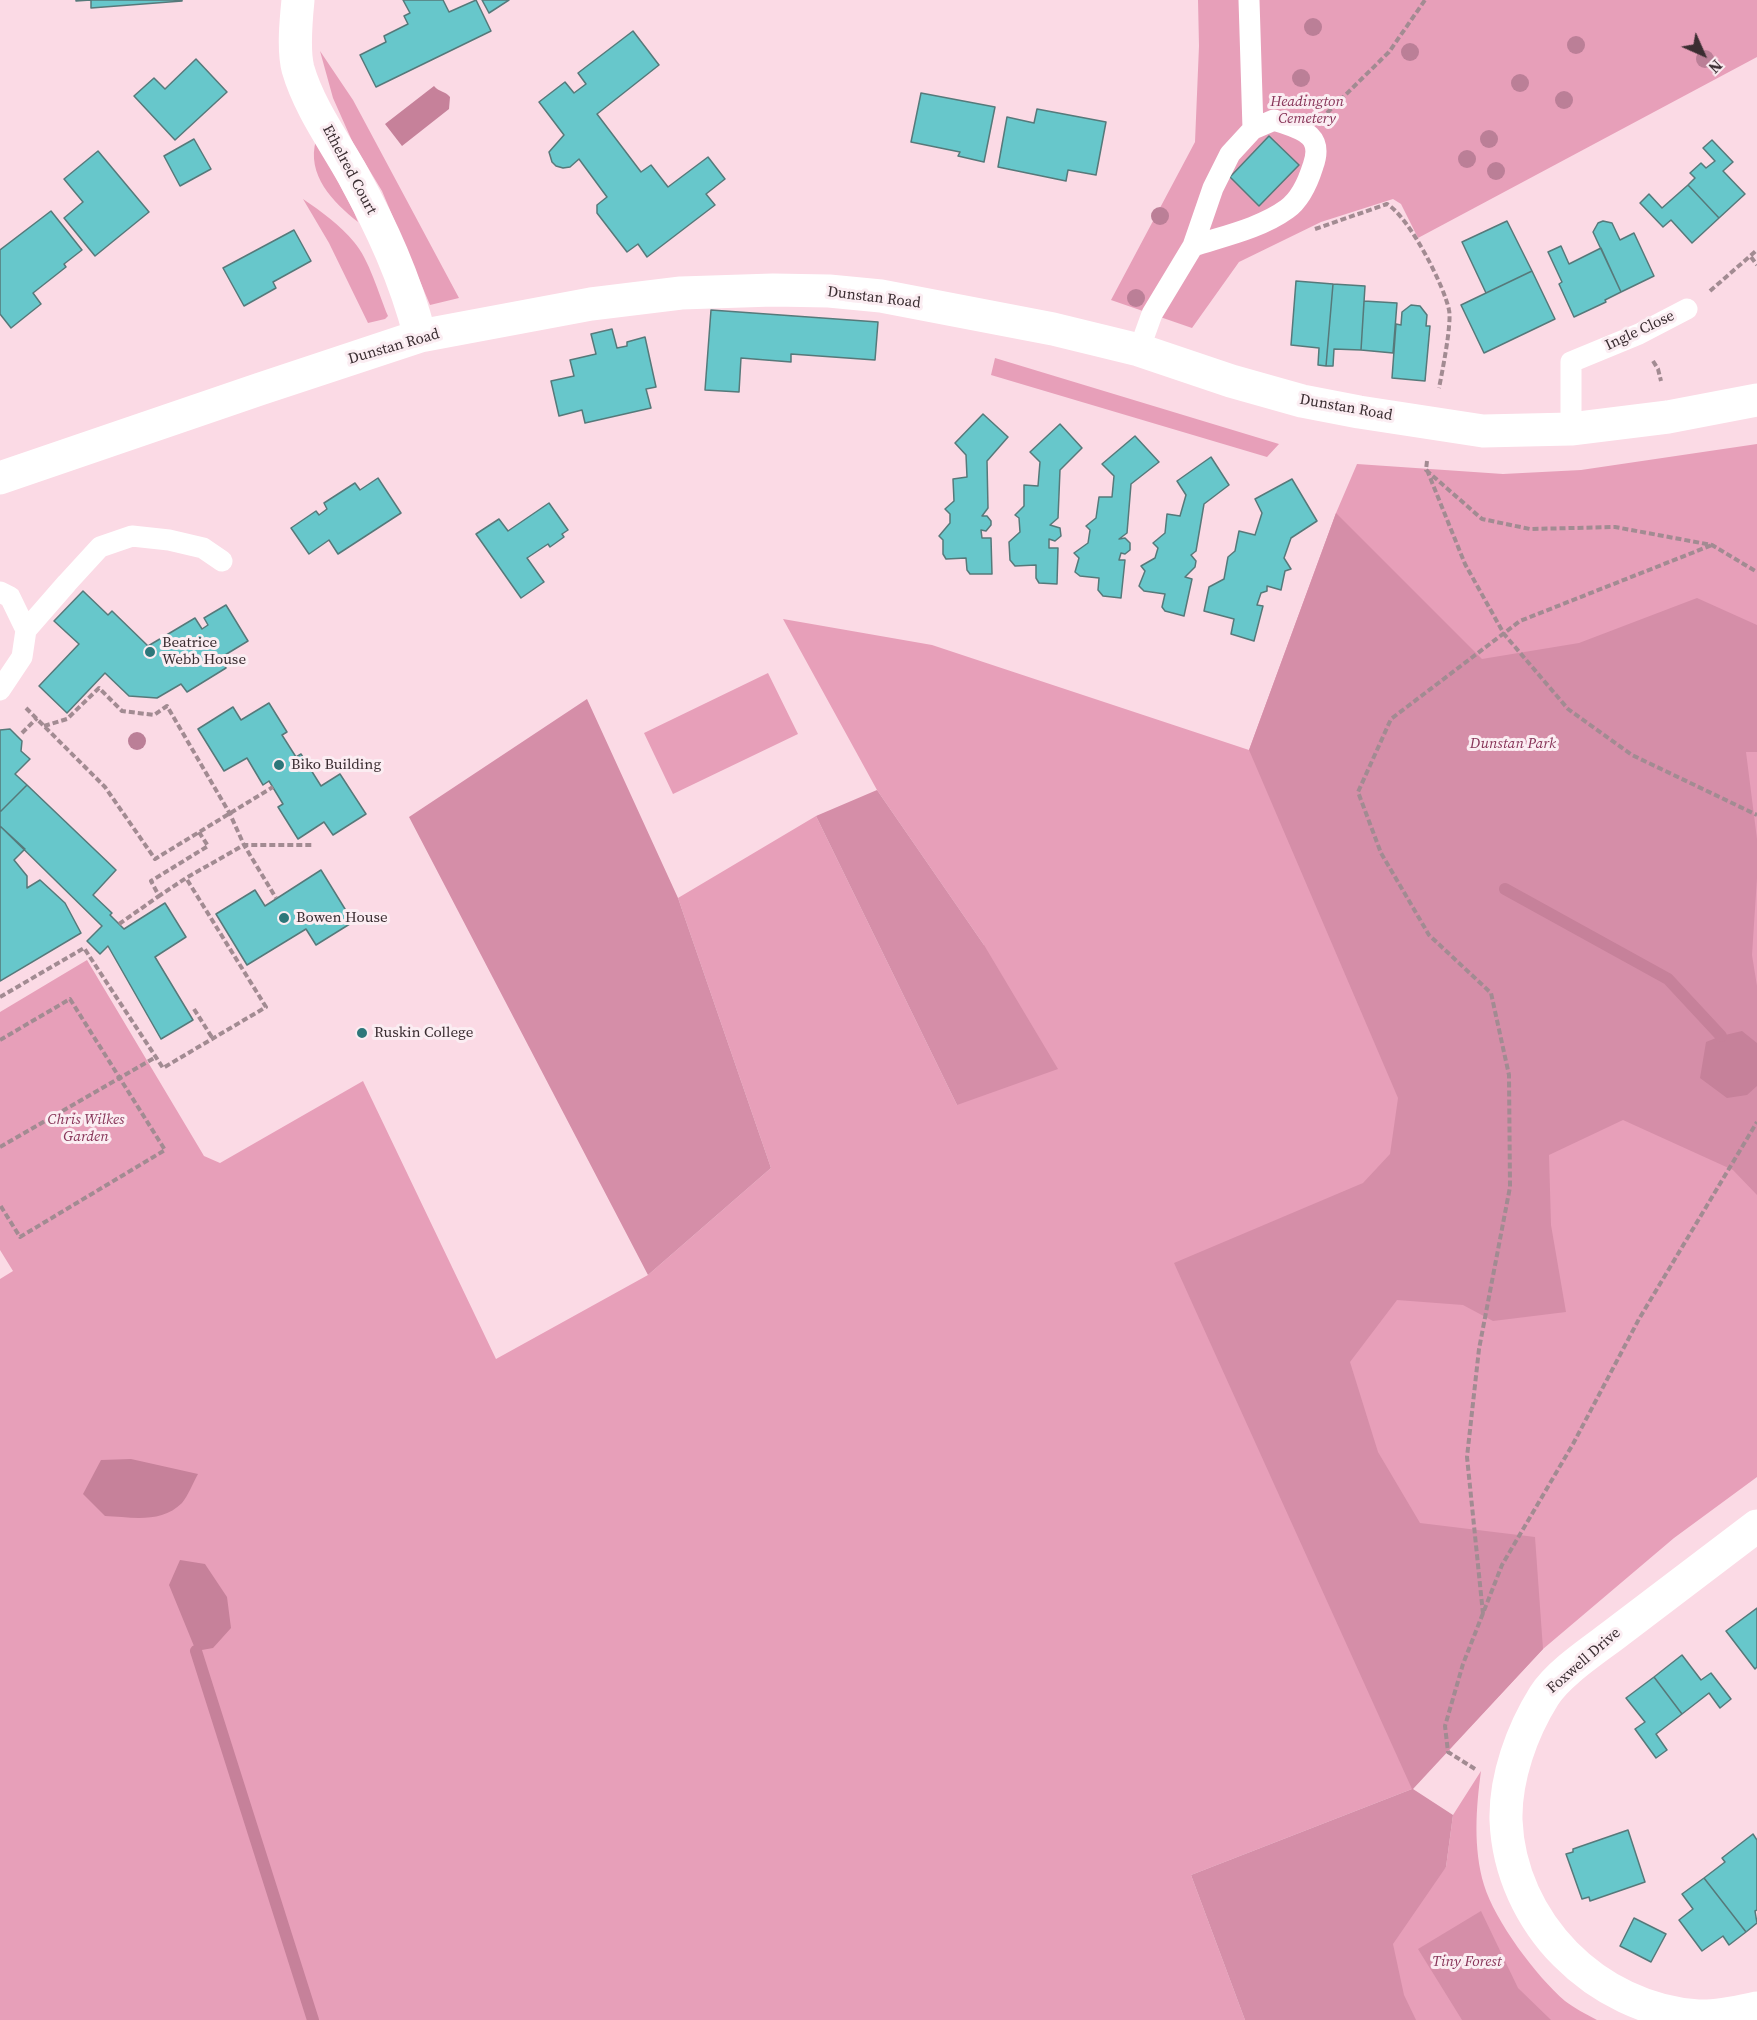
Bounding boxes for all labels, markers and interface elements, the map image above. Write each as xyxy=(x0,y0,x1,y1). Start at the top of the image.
north arrow xyxy=(1673,24,1733,84)
text: N xyxy=(1704,55,1728,79)
park label: Headington Cemetery xyxy=(1270,93,1344,128)
street label: Ethelred Court xyxy=(318,122,380,218)
street label: Dunstan Road xyxy=(826,283,922,313)
street label: Ingle Close xyxy=(1603,307,1677,355)
street label: Dunstan Road xyxy=(346,325,442,369)
street label: Dunstan Road xyxy=(1298,391,1394,425)
place label: Beatrice Webb House xyxy=(162,634,246,669)
marker: Beatrice Webb House xyxy=(143,645,157,659)
park label: Dunstan Park xyxy=(1470,735,1556,753)
place label: Biko Building xyxy=(291,756,381,774)
marker: Biko Building xyxy=(272,758,286,772)
place label: Bowen House xyxy=(296,909,388,927)
marker: Bowen House xyxy=(277,911,291,925)
place label: Ruskin College xyxy=(374,1024,473,1042)
marker: Ruskin College xyxy=(355,1026,369,1040)
park label: Chris Wilkes Garden xyxy=(48,1111,124,1146)
street label: Foxwell Drive xyxy=(1544,1624,1624,1698)
park label: Tiny Forest xyxy=(1432,1953,1502,1971)

